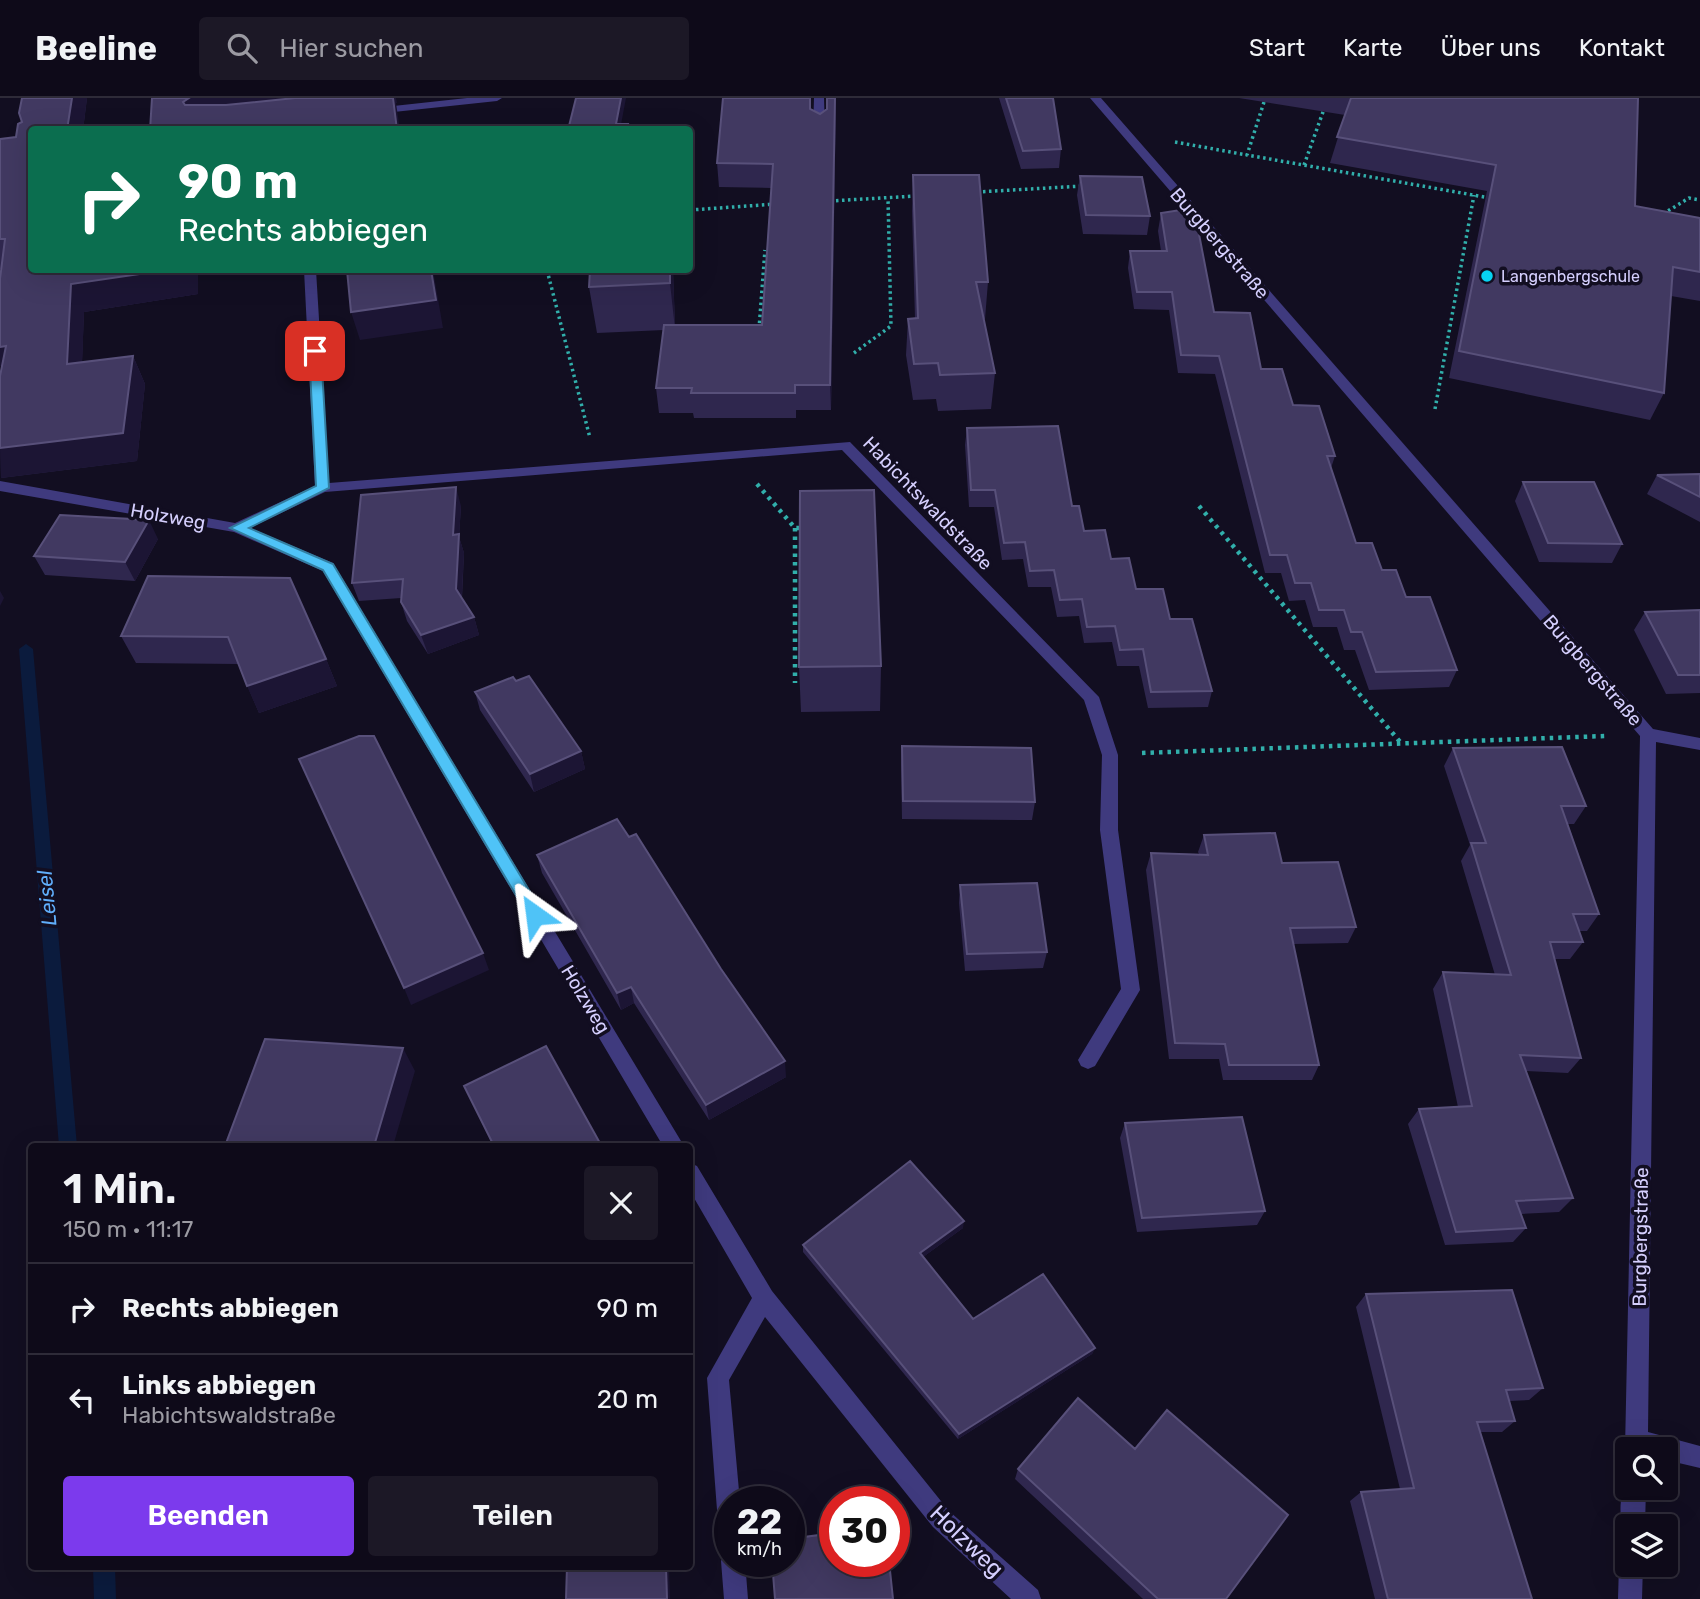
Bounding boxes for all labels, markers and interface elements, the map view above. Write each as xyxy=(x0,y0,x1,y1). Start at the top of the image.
search box xyxy=(199,17,689,80)
text: Beeline xyxy=(35,29,157,68)
icon: search xyxy=(223,29,261,67)
text: Hier suchen xyxy=(279,33,424,64)
text: Start xyxy=(1249,34,1305,62)
text: Karte xyxy=(1343,34,1403,62)
text: Über uns xyxy=(1441,34,1541,62)
text: Kontakt xyxy=(1579,34,1665,62)
text: 90 m xyxy=(178,152,298,210)
icon: right xyxy=(63,154,154,245)
street label: Burgbergstraße xyxy=(1165,183,1274,303)
text: Rechts abbiegen xyxy=(178,211,428,249)
place label: Langenbergschule xyxy=(1501,267,1640,286)
marker: Langenbergschule xyxy=(1479,268,1495,284)
pin xyxy=(285,321,345,381)
icon: arrive xyxy=(296,332,334,370)
street label: Habichtswaldstraße xyxy=(858,432,997,575)
street label: Holzweg xyxy=(129,499,207,534)
street label: Burgbergstraße xyxy=(1538,610,1647,730)
water label: Leisel xyxy=(32,868,61,927)
position arrow xyxy=(498,878,572,952)
street label: Holzweg xyxy=(556,961,615,1038)
text: 1 Min. xyxy=(63,1164,176,1214)
button: close xyxy=(584,1166,658,1240)
street label: Burgbergstraße xyxy=(1628,1167,1653,1307)
text: 150 m · 11:17 xyxy=(63,1215,193,1243)
icon: right xyxy=(63,1290,101,1328)
text: Rechts abbiegen xyxy=(122,1293,339,1324)
text: 90 m xyxy=(597,1293,658,1324)
text: Links abbiegen xyxy=(122,1370,316,1401)
icon: left xyxy=(63,1381,101,1419)
text: 20 m xyxy=(597,1384,658,1415)
text: Habichtswaldstraße xyxy=(122,1401,336,1429)
map controls xyxy=(1615,1437,1678,1577)
button: search xyxy=(1615,1437,1678,1500)
button: Beenden xyxy=(63,1476,354,1556)
button: Teilen xyxy=(368,1476,658,1556)
speed limit sign: 30 xyxy=(819,1486,910,1577)
street label: Holzweg xyxy=(924,1499,1010,1583)
text: 22 xyxy=(737,1501,782,1543)
button: layers xyxy=(1615,1514,1678,1577)
text: km/h xyxy=(737,1538,782,1560)

